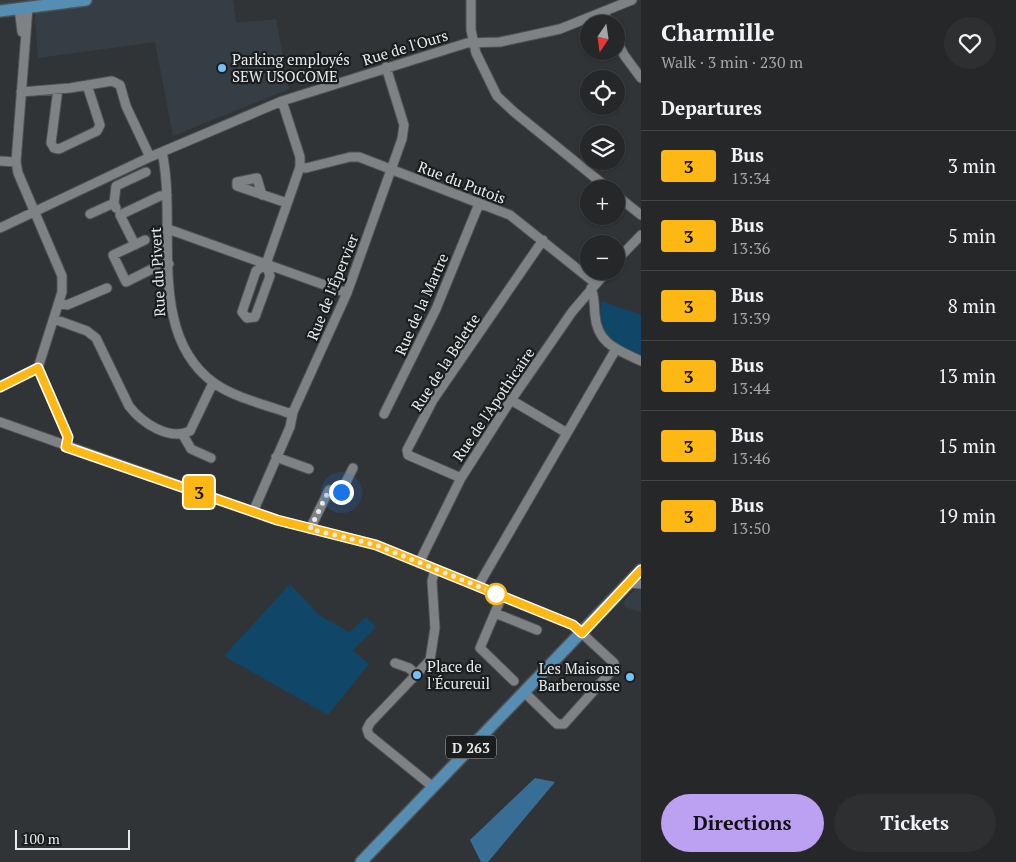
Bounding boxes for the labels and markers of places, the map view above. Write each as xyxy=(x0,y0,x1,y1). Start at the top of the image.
place label: Parking employés SEW USOCOME xyxy=(232,49,350,86)
marker: Parking employés SEW USOCOME xyxy=(216,62,228,74)
unlabelled marker xyxy=(485,583,507,605)
place label: Place de l'Écureuil xyxy=(427,656,490,693)
place label: Les Maisons Barberousse xyxy=(539,658,620,695)
marker: Place de l'Écureuil xyxy=(411,669,423,681)
marker: Les Maisons Barberousse xyxy=(624,671,636,683)

